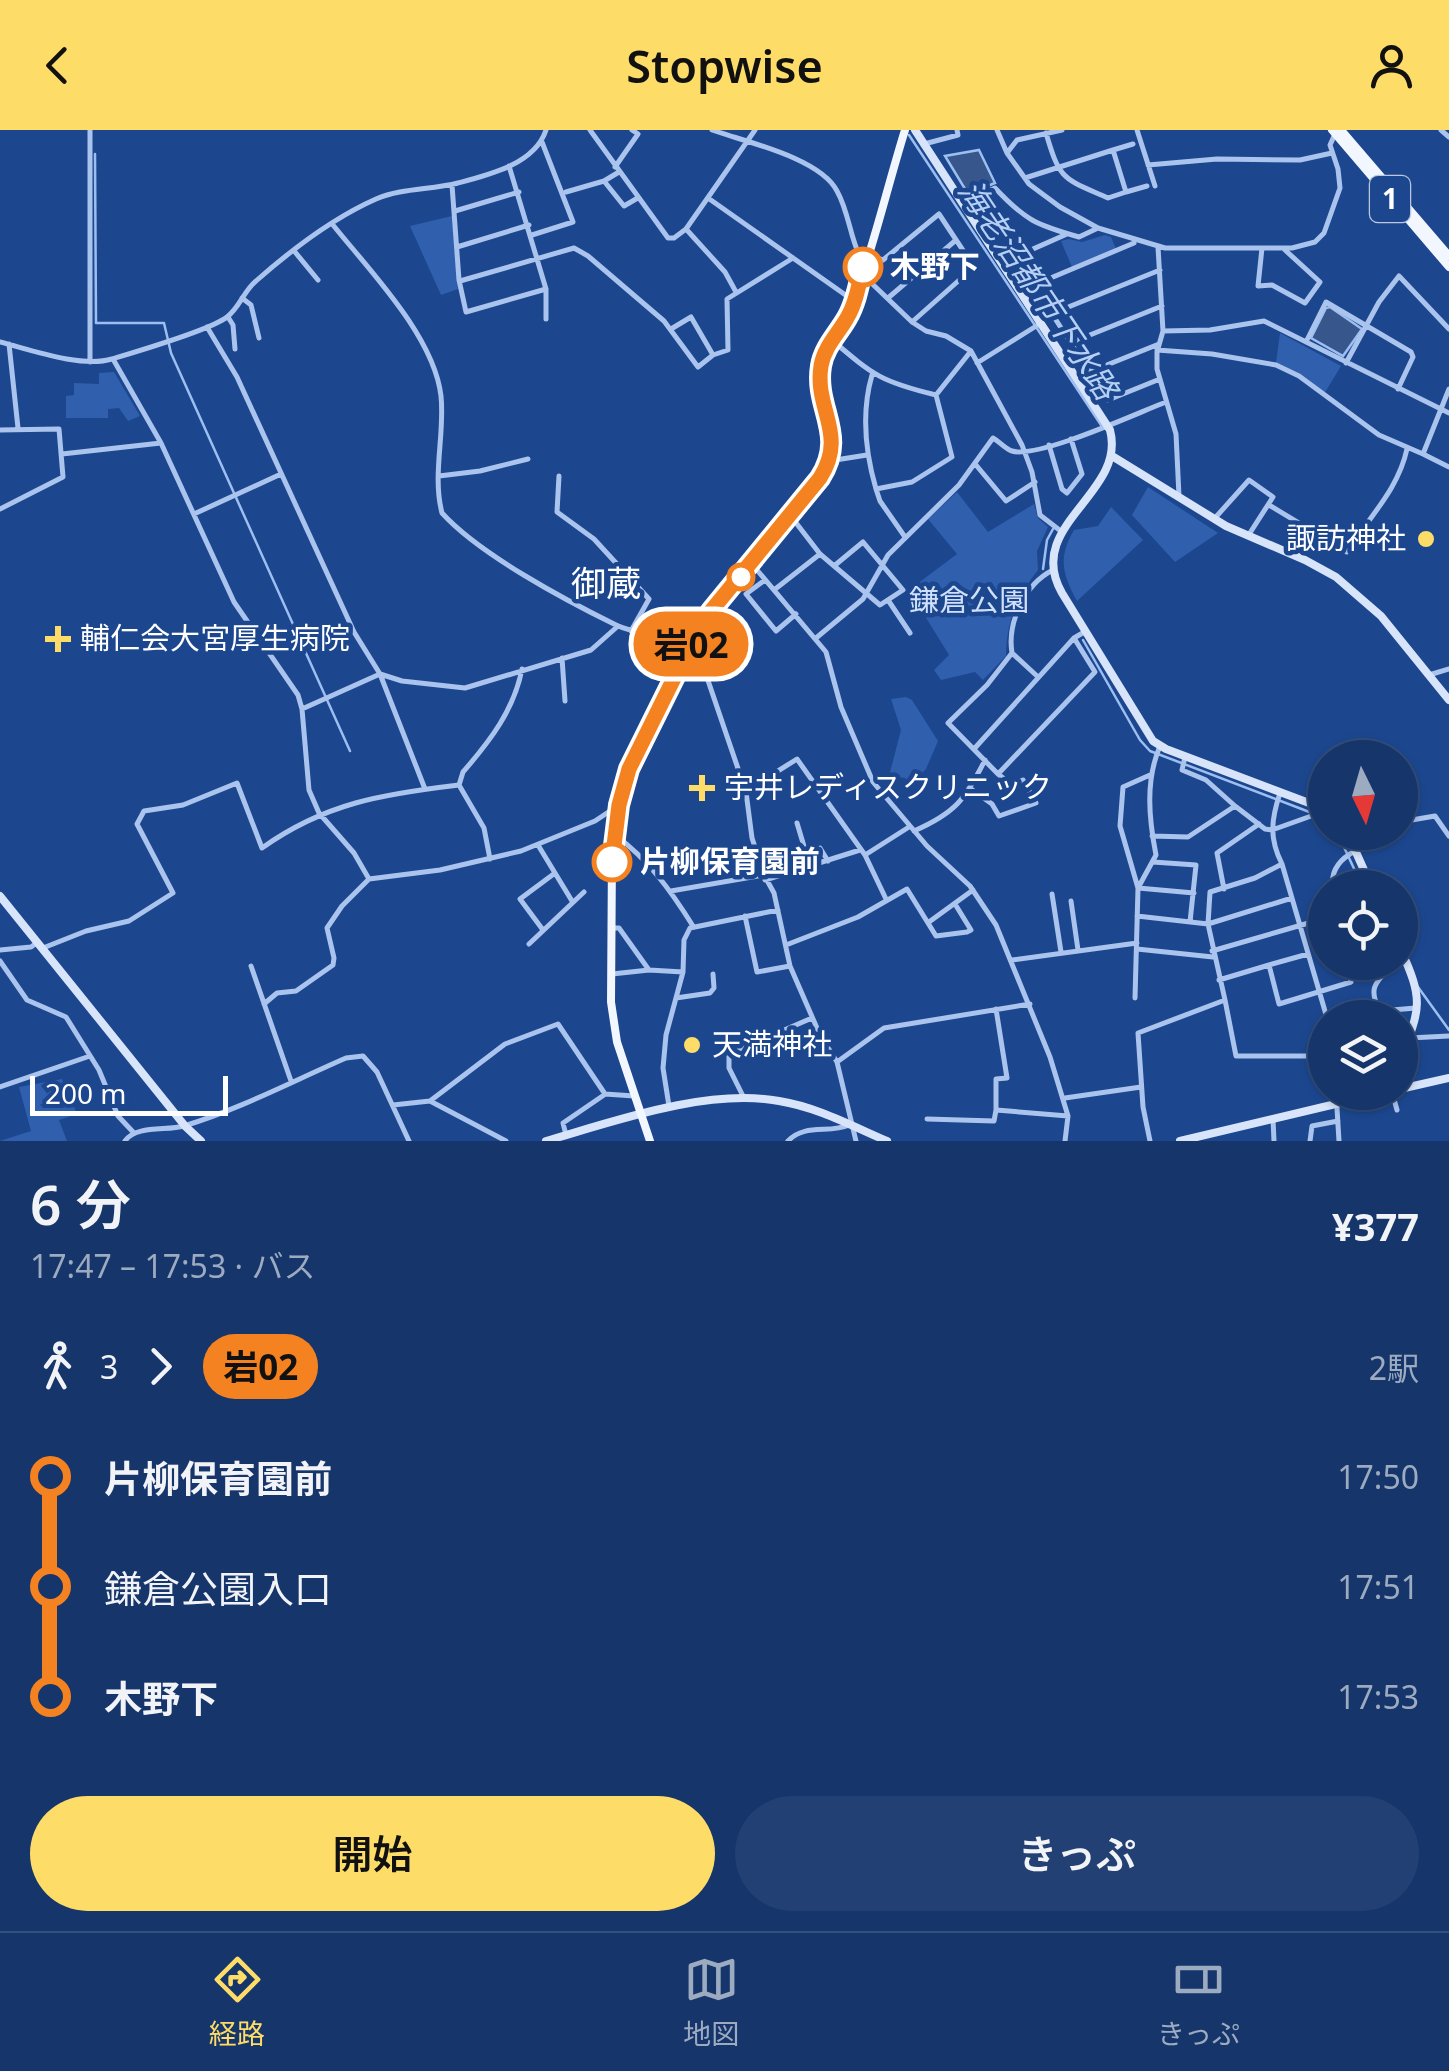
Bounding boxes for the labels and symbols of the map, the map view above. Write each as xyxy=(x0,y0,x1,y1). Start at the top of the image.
water label: 海老沼都市下水路 xyxy=(950,171,1130,410)
road number: 1 xyxy=(1370,176,1410,222)
place label: 木野下 xyxy=(890,245,980,286)
marker: 木野下 xyxy=(844,248,882,286)
place label: 諏訪神社 xyxy=(1286,517,1406,558)
marker: 諏訪神社 xyxy=(1415,528,1437,550)
district label: 御蔵 xyxy=(571,559,641,606)
unlabelled marker xyxy=(728,564,754,590)
park label: 鎌倉公園 xyxy=(909,579,1029,620)
line badge: 岩02 xyxy=(634,612,748,676)
place label: 輔仁会大宮厚生病院 xyxy=(80,617,350,658)
marker: 輔仁会大宮厚生病院 xyxy=(45,626,71,652)
north arrow xyxy=(1308,740,1418,850)
place label: 宇井レディスクリニック xyxy=(724,766,1052,807)
marker: 宇井レディスクリニック xyxy=(689,775,715,801)
place label: 片柳保育園前 xyxy=(640,840,820,881)
marker: 片柳保育園前 xyxy=(593,843,631,881)
place label: 天満神社 xyxy=(712,1023,832,1064)
marker: 天満神社 xyxy=(681,1034,703,1056)
scale bar xyxy=(30,1071,228,1116)

